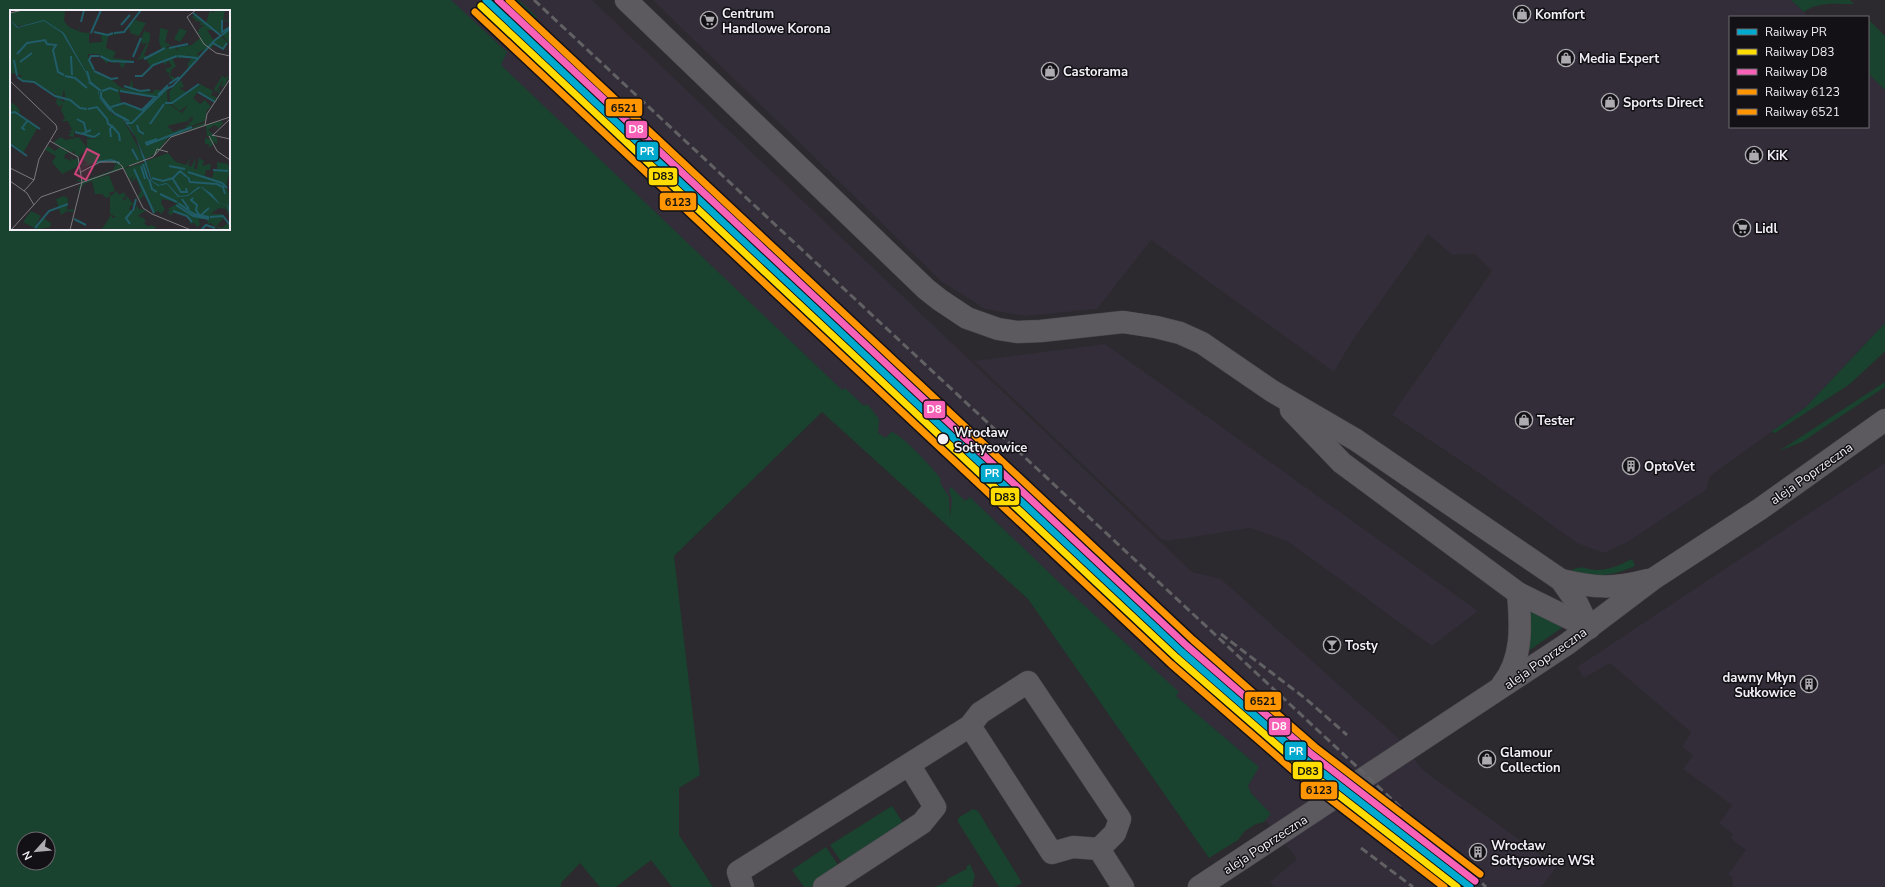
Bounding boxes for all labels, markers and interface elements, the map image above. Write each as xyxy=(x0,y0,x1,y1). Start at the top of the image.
shop icon: Komfort xyxy=(1512,4,1532,24)
place label: Centrum Handlowe Korona xyxy=(722,5,831,38)
place label: Komfort xyxy=(1535,6,1586,24)
inset map xyxy=(10,10,230,230)
supermarket icon: Centrum Handlowe Korona xyxy=(699,10,719,30)
legend xyxy=(1729,16,1869,128)
text: Railway PR xyxy=(1765,24,1827,40)
text: Railway D83 xyxy=(1765,44,1834,60)
shop icon: Media Expert xyxy=(1556,48,1576,68)
place label: Media Expert xyxy=(1579,50,1660,68)
shop icon: Castorama xyxy=(1040,61,1060,81)
place label: Castorama xyxy=(1063,63,1128,81)
text: Railway D8 xyxy=(1765,64,1827,80)
text: Railway 6123 xyxy=(1765,84,1840,100)
shop icon: Sports Direct xyxy=(1600,92,1620,112)
place label: Sports Direct xyxy=(1623,94,1704,112)
line badge: 6521 xyxy=(605,98,643,117)
text: 6521 xyxy=(611,101,637,116)
text: Railway 6521 xyxy=(1765,104,1840,120)
line badge: D8 xyxy=(625,120,648,139)
text: D8 xyxy=(629,122,644,137)
line badge: PR xyxy=(636,141,659,161)
text: PR xyxy=(640,144,655,159)
shop icon: KiK xyxy=(1744,145,1764,165)
place label: KiK xyxy=(1767,147,1788,165)
line badge: D83 xyxy=(648,167,678,186)
text: D83 xyxy=(652,169,674,184)
line badge: 6123 xyxy=(659,192,697,211)
text: 6123 xyxy=(665,195,691,210)
supermarket icon: Lidl xyxy=(1732,218,1752,238)
place label: Lidl xyxy=(1755,220,1778,238)
line badge: D8 xyxy=(923,400,946,419)
text: D8 xyxy=(927,402,942,417)
shop icon: Tester xyxy=(1514,410,1534,430)
place label: Tester xyxy=(1537,412,1575,430)
place label: Wrocław Sołtysowice xyxy=(954,424,1027,457)
marker: Wrocław Sołtysowice xyxy=(936,432,950,446)
street label: aleja Poprzeczna xyxy=(1767,439,1857,509)
building icon: OptoVet xyxy=(1621,456,1641,476)
place label: OptoVet xyxy=(1644,458,1696,476)
line badge: PR xyxy=(980,464,1003,483)
text: PR xyxy=(985,466,1000,481)
line badge: D83 xyxy=(990,487,1020,506)
text: D83 xyxy=(994,490,1016,505)
street label: aleja Poprzeczna xyxy=(1501,624,1591,694)
bar icon: Tosty xyxy=(1322,635,1342,655)
place label: Tosty xyxy=(1345,637,1378,655)
place label: dawny Młyn Sułkowice xyxy=(1722,669,1796,702)
building icon: dawny Młyn Sułkowice xyxy=(1799,674,1819,694)
line badge: 6521 xyxy=(1244,691,1282,711)
text: 6521 xyxy=(1250,694,1276,709)
line badge: D8 xyxy=(1268,717,1291,736)
text: D8 xyxy=(1272,719,1287,734)
line badge: PR xyxy=(1284,741,1307,761)
text: PR xyxy=(1289,744,1304,759)
place label: Glamour Collection xyxy=(1500,744,1561,777)
shop icon: Glamour Collection xyxy=(1477,749,1497,769)
line badge: D83 xyxy=(1292,761,1323,780)
text: D83 xyxy=(1297,764,1319,779)
line badge: 6123 xyxy=(1300,781,1338,800)
text: 6123 xyxy=(1306,783,1332,798)
street label: aleja Poprzeczna xyxy=(1220,811,1311,879)
north arrow xyxy=(16,831,56,871)
place label: Wrocław Sołtysowice WSł xyxy=(1491,837,1595,870)
building icon: Wrocław Sołtysowice WSł xyxy=(1468,842,1488,862)
text: N xyxy=(19,848,36,862)

